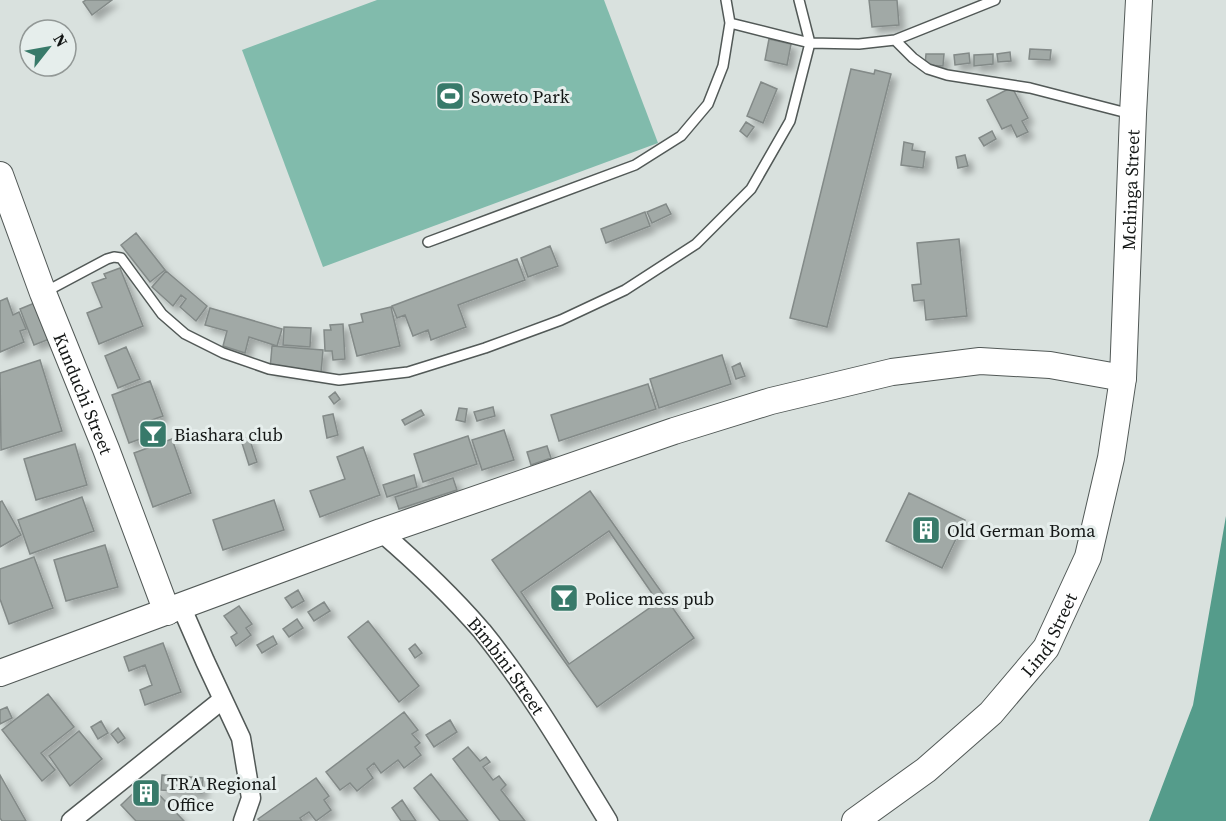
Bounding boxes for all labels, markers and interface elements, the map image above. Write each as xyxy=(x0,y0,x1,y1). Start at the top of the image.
north arrow xyxy=(18,18,78,78)
text: N xyxy=(48,30,73,51)
sports icon: Soweto Park xyxy=(434,80,466,112)
place label: Soweto Park xyxy=(471,84,570,109)
street label: Mchinga Street xyxy=(1115,129,1145,251)
street label: Kunduchi Street xyxy=(48,329,119,458)
bar icon: Biashara club xyxy=(137,418,169,450)
place label: Biashara club xyxy=(174,422,283,447)
building icon: Old German Boma xyxy=(910,514,942,546)
place label: Old German Boma xyxy=(947,518,1096,543)
bar icon: Police mess pub xyxy=(548,582,580,614)
place label: Police mess pub xyxy=(585,586,714,611)
street label: Lindi Street xyxy=(1015,588,1082,682)
street label: Bimbini Street xyxy=(462,611,551,719)
place label: TRA Regional Office xyxy=(167,771,277,817)
building icon: TRA Regional Office xyxy=(130,777,162,809)

